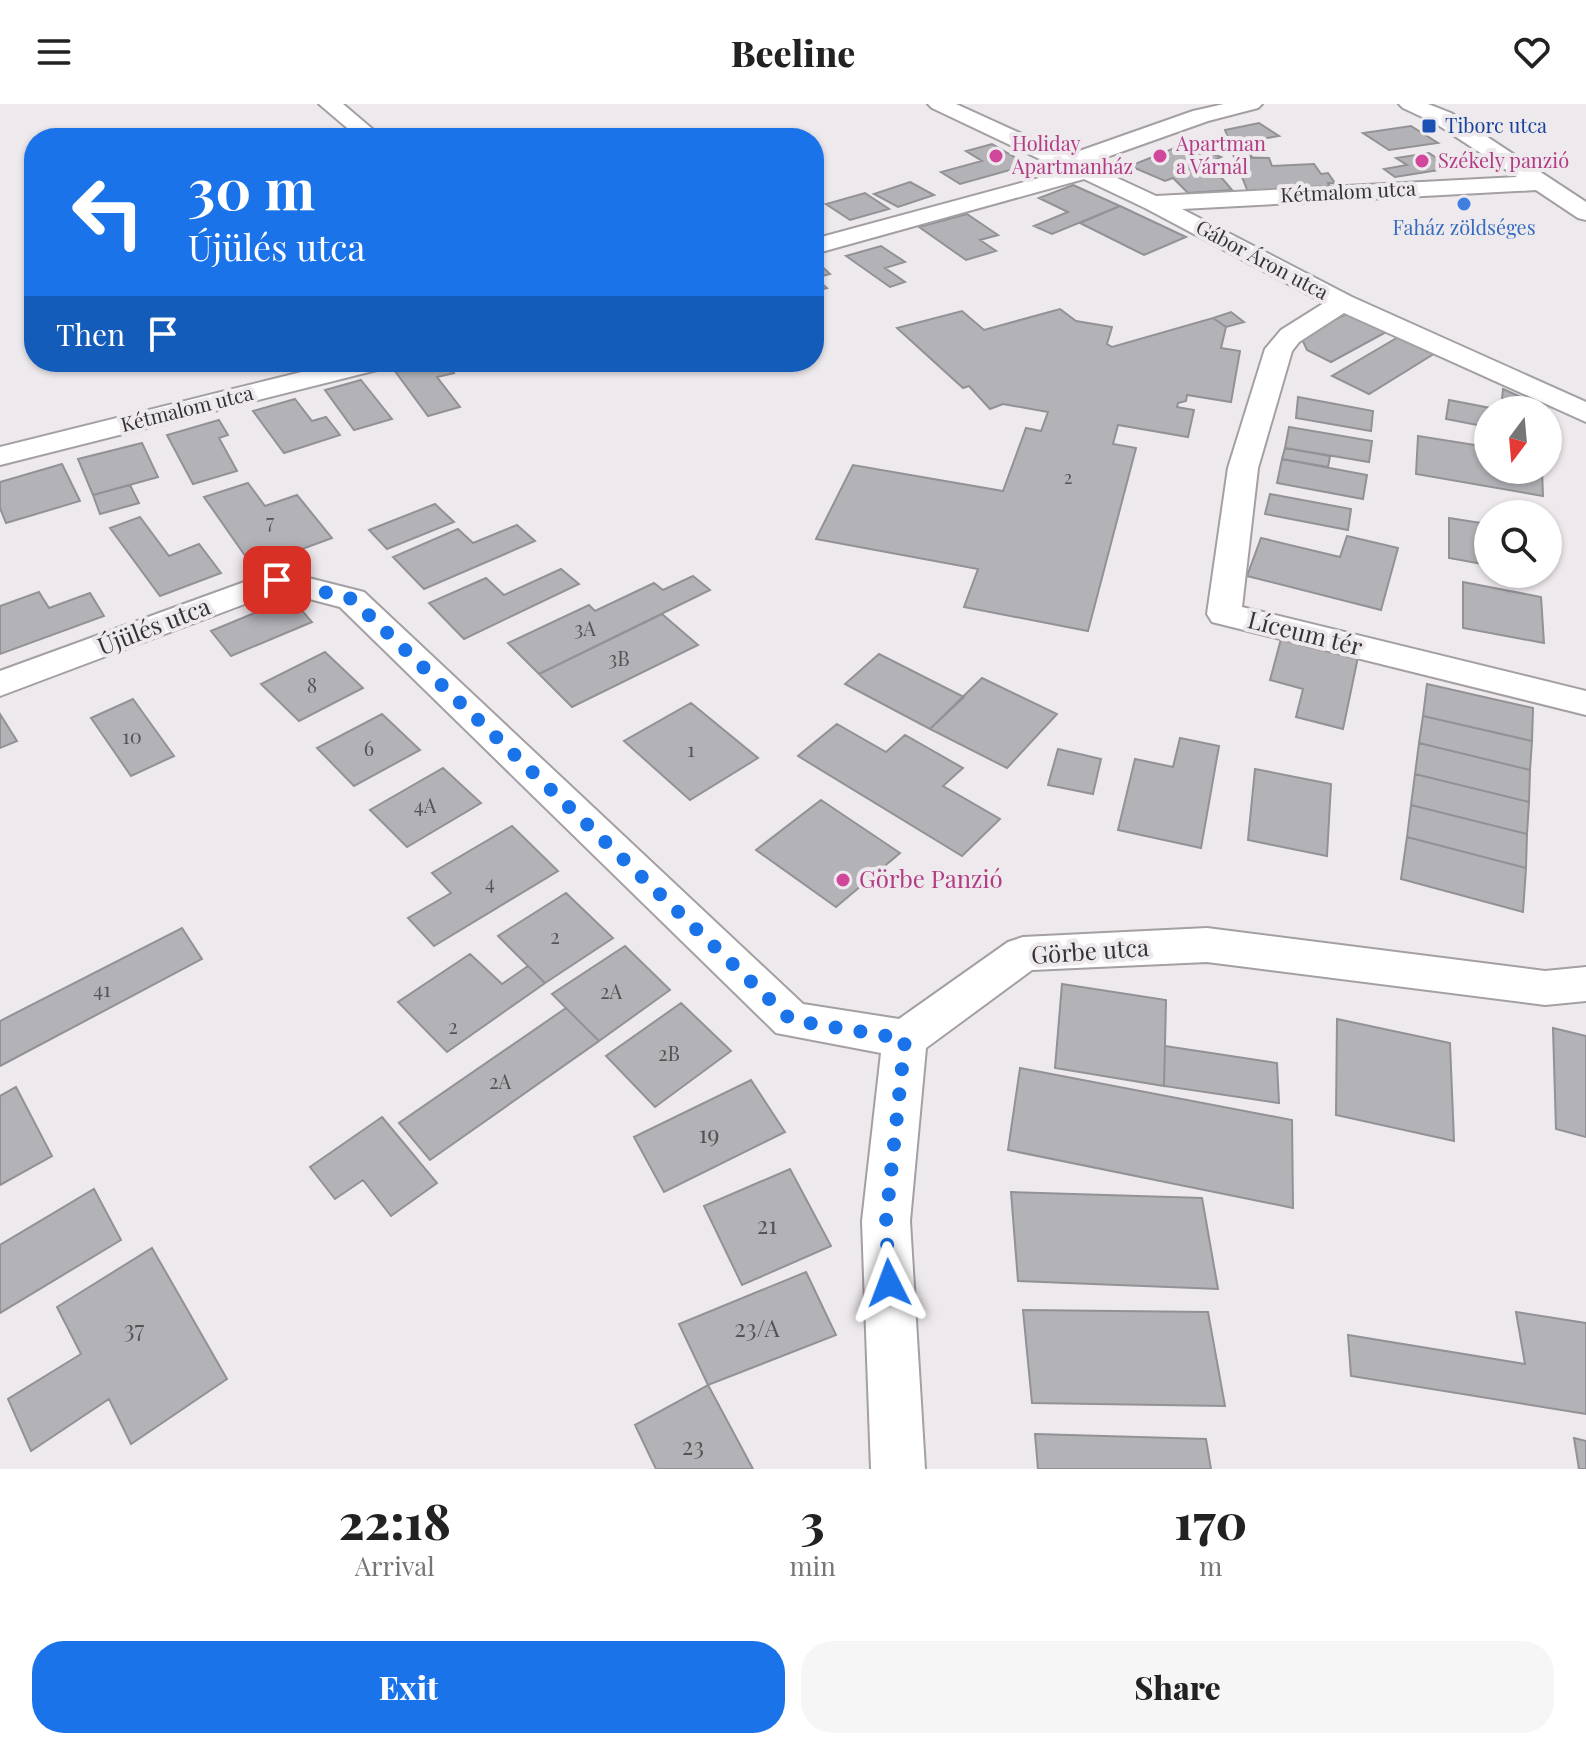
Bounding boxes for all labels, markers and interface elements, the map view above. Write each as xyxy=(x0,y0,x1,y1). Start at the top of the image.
text: Beeline xyxy=(731,28,855,76)
icon: menu xyxy=(32,30,76,74)
icon: heart xyxy=(1510,30,1554,74)
place label: Tiborc utca xyxy=(1445,111,1547,138)
marker: Tiborc utca xyxy=(1420,117,1438,135)
place label: Holiday Apartmanház xyxy=(1011,129,1133,179)
place label: Apartman a Várnál xyxy=(1175,129,1266,179)
place label: Székely panzió xyxy=(1438,146,1569,173)
marker: Holiday Apartmanház xyxy=(987,147,1005,165)
marker: Apartman a Várnál xyxy=(1151,147,1169,165)
text: 30 m xyxy=(188,150,315,225)
marker: Székely panzió xyxy=(1413,152,1431,170)
icon: left xyxy=(56,160,160,264)
street label: Kétmalom utca xyxy=(1279,173,1416,208)
marker: Faház zöldséges xyxy=(1455,195,1473,213)
street label: Gábor Áron utca xyxy=(1192,212,1334,305)
place label: Faház zöldséges xyxy=(1392,213,1536,240)
text: Újülés utca xyxy=(188,222,365,270)
icon: arrive xyxy=(141,312,185,356)
text: Then xyxy=(56,314,125,354)
street label: Kétmalom utca xyxy=(118,378,256,437)
north arrow xyxy=(1474,396,1562,484)
map controls xyxy=(1474,396,1562,588)
house number: 2 xyxy=(1064,465,1072,489)
button: search xyxy=(1474,500,1562,588)
house number: 7 xyxy=(266,507,274,534)
pin xyxy=(243,546,311,614)
icon: arrive xyxy=(255,558,299,602)
street label: Újülés utca xyxy=(92,589,214,661)
street label: Líceum tér xyxy=(1245,602,1367,662)
house number: 3A xyxy=(574,614,596,641)
house number: 3B xyxy=(608,644,630,671)
house number: 8 xyxy=(307,671,317,698)
house number: 10 xyxy=(122,722,142,749)
house number: 6 xyxy=(364,734,374,761)
house number: 1 xyxy=(687,735,695,762)
house number: 4A xyxy=(414,791,437,818)
place label: Görbe Panzió xyxy=(859,862,1003,894)
house number: 4 xyxy=(485,868,495,895)
marker: Görbe Panzió xyxy=(834,871,852,889)
house number: 2 xyxy=(550,922,560,949)
street label: Görbe utca xyxy=(1030,930,1150,970)
house number: 41 xyxy=(93,975,111,1002)
house number: 2A xyxy=(600,977,622,1004)
house number: 2 xyxy=(448,1012,458,1039)
house number: 2B xyxy=(658,1039,680,1066)
house number: 2A xyxy=(489,1067,511,1094)
house number: 19 xyxy=(698,1117,720,1149)
house number: 21 xyxy=(757,1208,777,1240)
position arrow xyxy=(847,1241,931,1325)
house number: 23/A xyxy=(734,1311,781,1343)
house number: 37 xyxy=(124,1312,145,1344)
house number: 23 xyxy=(682,1429,704,1461)
text: 22:18 xyxy=(339,1488,451,1552)
text: 3 xyxy=(801,1488,825,1552)
text: 170 xyxy=(1174,1488,1247,1552)
text: Arrival xyxy=(355,1548,435,1583)
text: min xyxy=(789,1548,836,1583)
text: m xyxy=(1199,1548,1222,1583)
button: Exit xyxy=(32,1641,785,1733)
button: Share xyxy=(801,1641,1554,1733)

